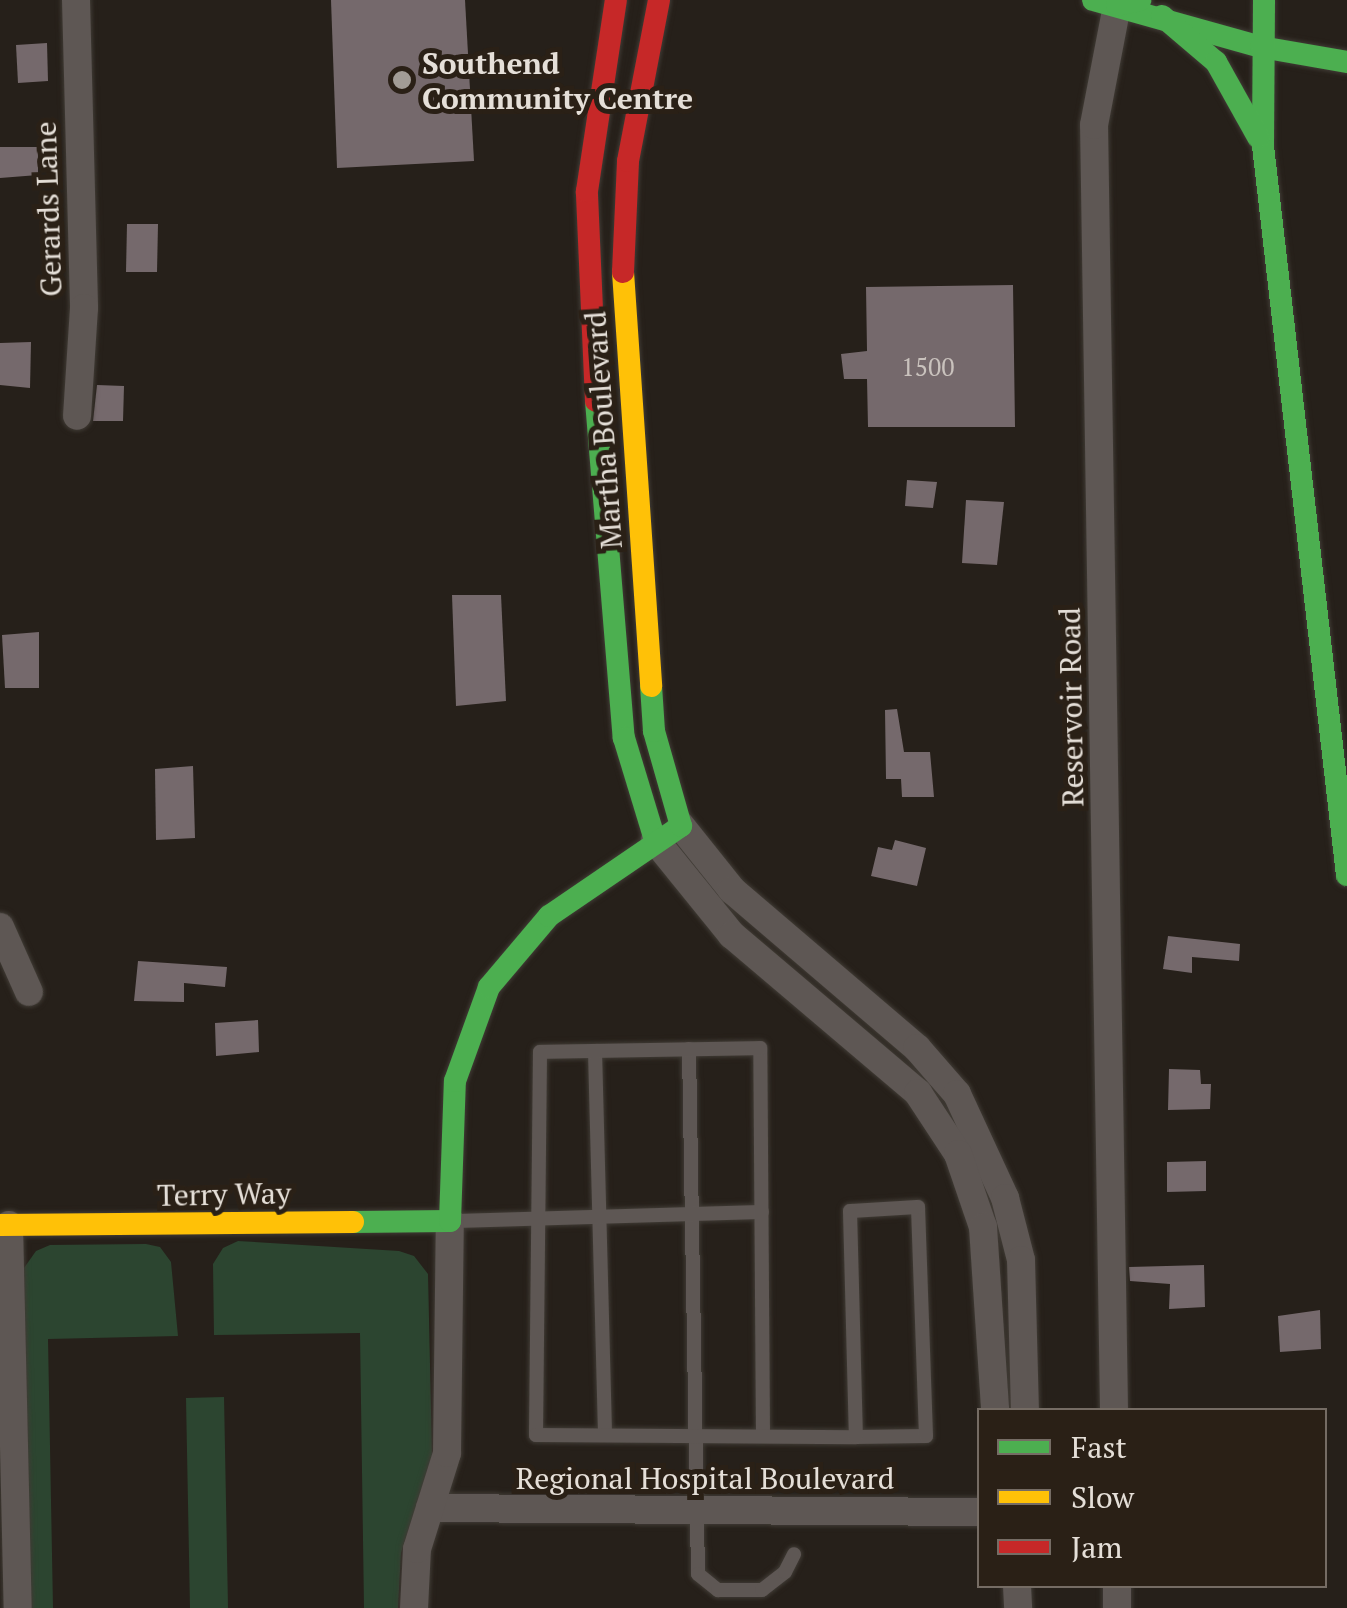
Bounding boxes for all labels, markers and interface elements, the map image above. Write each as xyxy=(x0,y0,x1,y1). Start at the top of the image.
place label: Southend Community Centre xyxy=(422,45,693,116)
marker: Southend Community Centre xyxy=(391,69,413,91)
street label: Gerards Lane xyxy=(27,121,69,297)
street label: Martha Boulevard xyxy=(577,310,629,550)
house number: 1500 xyxy=(901,352,955,382)
street label: Reservoir Road xyxy=(1051,607,1091,807)
street label: Terry Way xyxy=(157,1175,291,1213)
legend xyxy=(977,1408,1327,1588)
text: Fast xyxy=(1071,1427,1127,1467)
street label: Regional Hospital Boulevard xyxy=(516,1460,894,1496)
text: Slow xyxy=(1071,1477,1134,1517)
text: Jam xyxy=(1071,1527,1122,1567)

